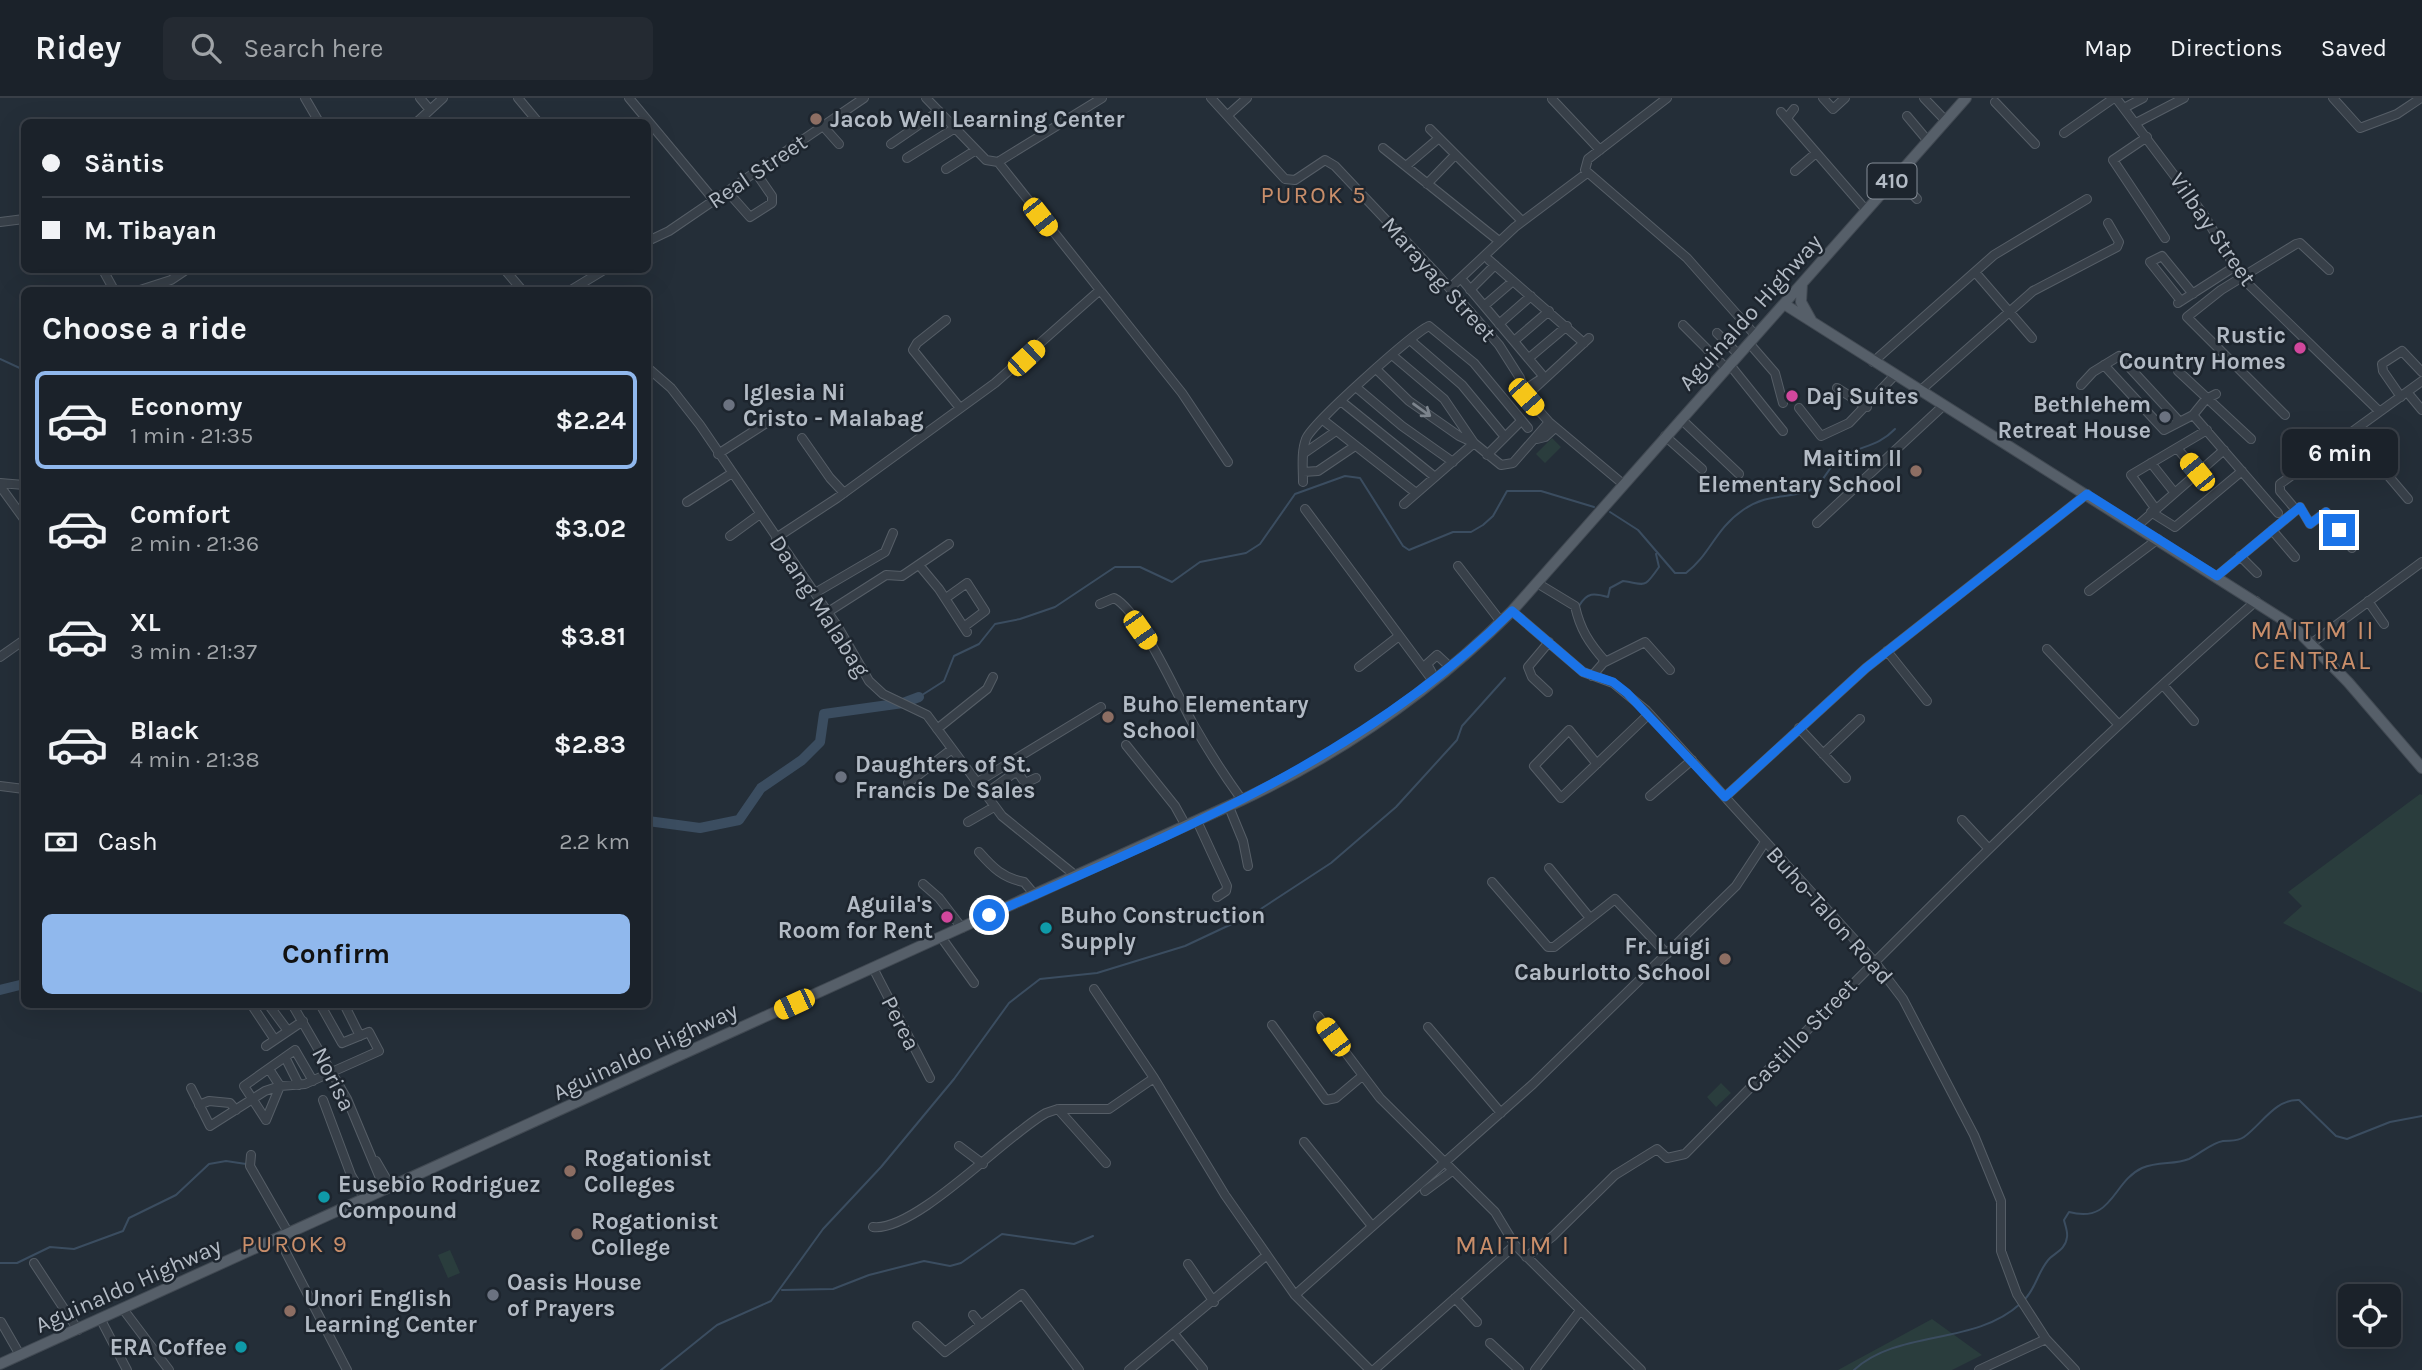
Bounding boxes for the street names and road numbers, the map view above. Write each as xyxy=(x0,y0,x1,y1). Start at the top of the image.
street label: Real Street xyxy=(703,128,812,214)
road number: 410 xyxy=(1868,164,1916,198)
street label: Vilbay Street xyxy=(2164,168,2262,291)
street label: Marayag Street xyxy=(1376,212,1502,347)
street label: Aguinaldo Highway xyxy=(1673,228,1828,396)
street label: Daang Malabag xyxy=(764,530,875,682)
street label: Buho-Talon Road xyxy=(1761,841,1899,990)
street label: Castillo Street xyxy=(1740,972,1863,1098)
street label: Perea xyxy=(876,992,926,1055)
street label: Aguinaldo Highway xyxy=(549,997,742,1106)
street label: Norisa xyxy=(306,1043,361,1116)
street label: Aguinaldo Highway xyxy=(31,1232,226,1339)

